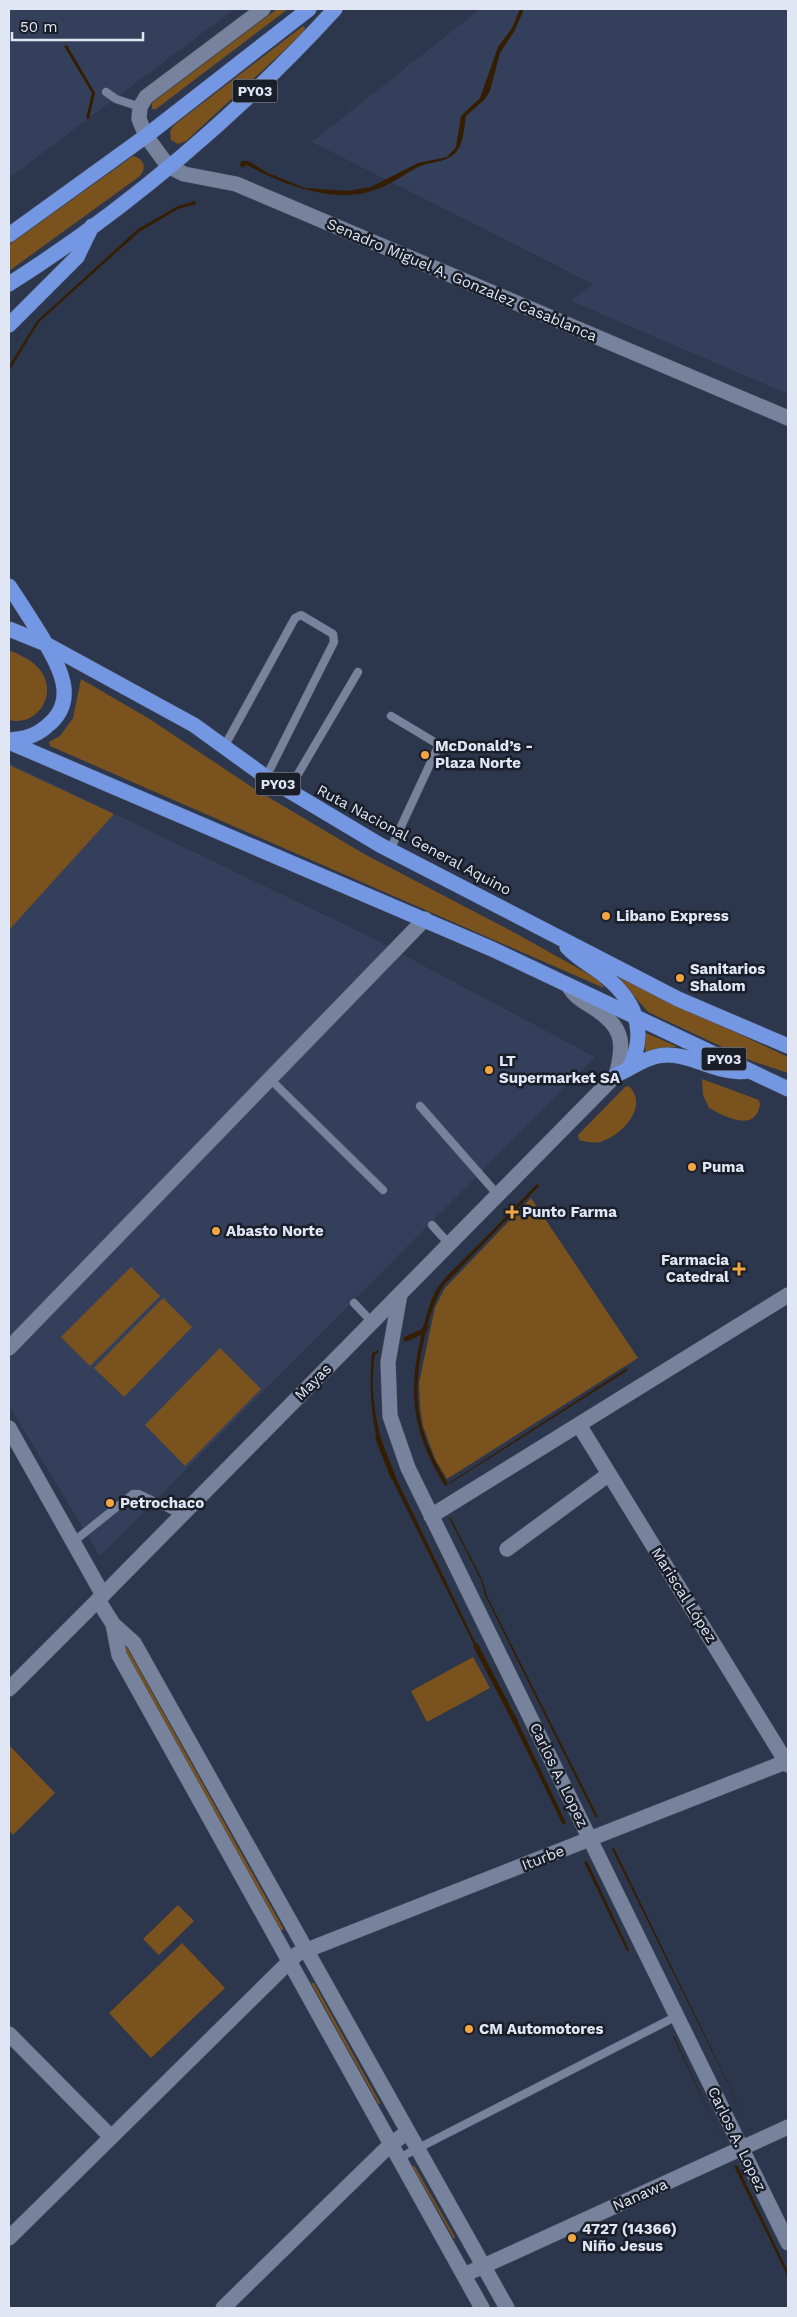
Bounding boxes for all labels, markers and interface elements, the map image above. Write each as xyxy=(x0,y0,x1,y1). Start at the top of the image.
scale bar xyxy=(12,10,144,42)
text: 50 m xyxy=(20,18,57,36)
road number: PY03 xyxy=(232,80,278,102)
street label: Senadro Miguel A. Gonzalez Casablanca xyxy=(324,215,600,345)
place label: McDonald’s - Plaza Norte xyxy=(435,737,533,772)
marker: McDonald’s - Plaza Norte xyxy=(419,749,431,761)
road number: PY03 xyxy=(256,772,300,796)
street label: Ruta Nacional General Aquino xyxy=(314,781,514,899)
place label: Libano Express xyxy=(616,907,729,925)
marker: Libano Express xyxy=(600,910,612,922)
place label: Sanitarios Shalom xyxy=(690,960,765,995)
marker: Sanitarios Shalom xyxy=(674,972,686,984)
road number: PY03 xyxy=(702,1048,746,1070)
place label: LT Supermarket SA xyxy=(499,1052,621,1087)
marker: LT Supermarket SA xyxy=(483,1064,495,1076)
place label: Puma xyxy=(702,1158,744,1176)
marker: Puma xyxy=(686,1161,698,1173)
place label: Punto Farma xyxy=(522,1203,617,1221)
marker: Punto Farma xyxy=(506,1206,518,1218)
place label: Abasto Norte xyxy=(226,1222,324,1240)
marker: Abasto Norte xyxy=(210,1225,222,1237)
place label: Farmacia Catedral xyxy=(661,1251,729,1286)
marker: Farmacia Catedral xyxy=(733,1263,745,1275)
street label: Mayas xyxy=(291,1360,335,1404)
place label: Petrochaco xyxy=(120,1494,204,1512)
marker: Petrochaco xyxy=(104,1497,116,1509)
street label: Mariscal López xyxy=(647,1544,721,1646)
street label: Carlos A. Lopez xyxy=(526,1720,592,1830)
street label: Iturbe xyxy=(519,1842,567,1874)
place label: CM Automotores xyxy=(479,2020,603,2038)
marker: CM Automotores xyxy=(463,2023,475,2035)
street label: Carlos A. Lopez xyxy=(704,2084,770,2194)
street label: Nanawa xyxy=(610,2175,671,2215)
place label: 4727 (14366) Niño Jesus xyxy=(582,2220,677,2255)
marker: 4727 (14366) Niño Jesus xyxy=(566,2232,578,2244)

